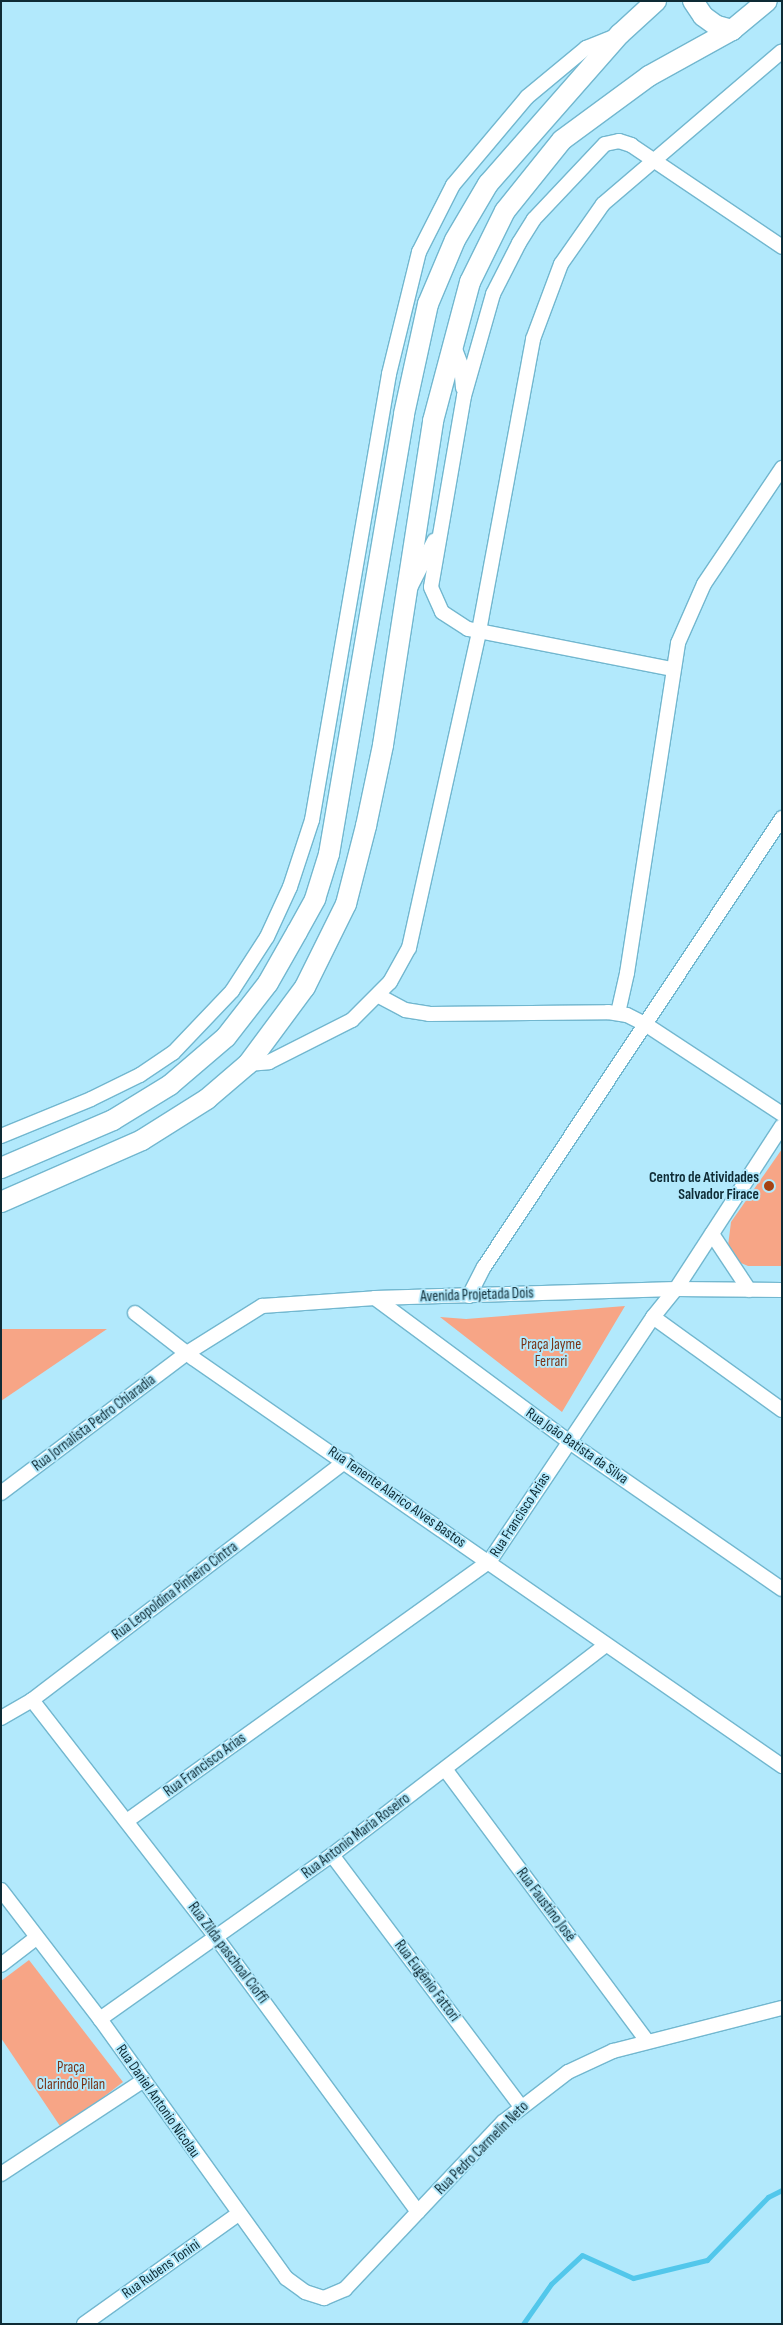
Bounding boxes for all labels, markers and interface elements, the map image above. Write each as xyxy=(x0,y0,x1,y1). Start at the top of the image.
place label: Centro de Atividades Salvador Firace xyxy=(649,1168,759,1203)
marker: Centro de Atividades Salvador Firace xyxy=(763,1180,775,1192)
street label: Avenida Projetada Dois xyxy=(420,1284,534,1306)
park label: Praça Jayme Ferrari xyxy=(521,1335,581,1370)
street label: Rua Jornalista Pedro Chiaradia xyxy=(29,1371,159,1475)
street label: Rua João Batista da Silva xyxy=(522,1404,632,1488)
street label: Rua Tenente Alarico Alves Bastos xyxy=(325,1443,469,1551)
street label: Rua Francisco Arias xyxy=(486,1469,554,1561)
street label: Rua Leopoldina Pinheiro Cintra xyxy=(109,1538,241,1644)
street label: Rua Francisco Arias xyxy=(160,1729,250,1801)
street label: Rua Antonio Maria Roseiro xyxy=(298,1790,414,1882)
street label: Rua Faustino José xyxy=(513,1865,579,1945)
street label: Rua Zilda paschoal Cioffi xyxy=(184,1899,272,2007)
street label: Rua Eugênio Fattori xyxy=(391,1937,463,2025)
street label: Rua Daniel Antonio Nicolau xyxy=(112,2041,204,2161)
park label: Praça Clarindo Pilan xyxy=(37,2058,105,2093)
street label: Rua Pedro Carmelin Neto xyxy=(432,2098,532,2198)
street label: Rua Rubens Tonini xyxy=(119,2236,203,2302)

